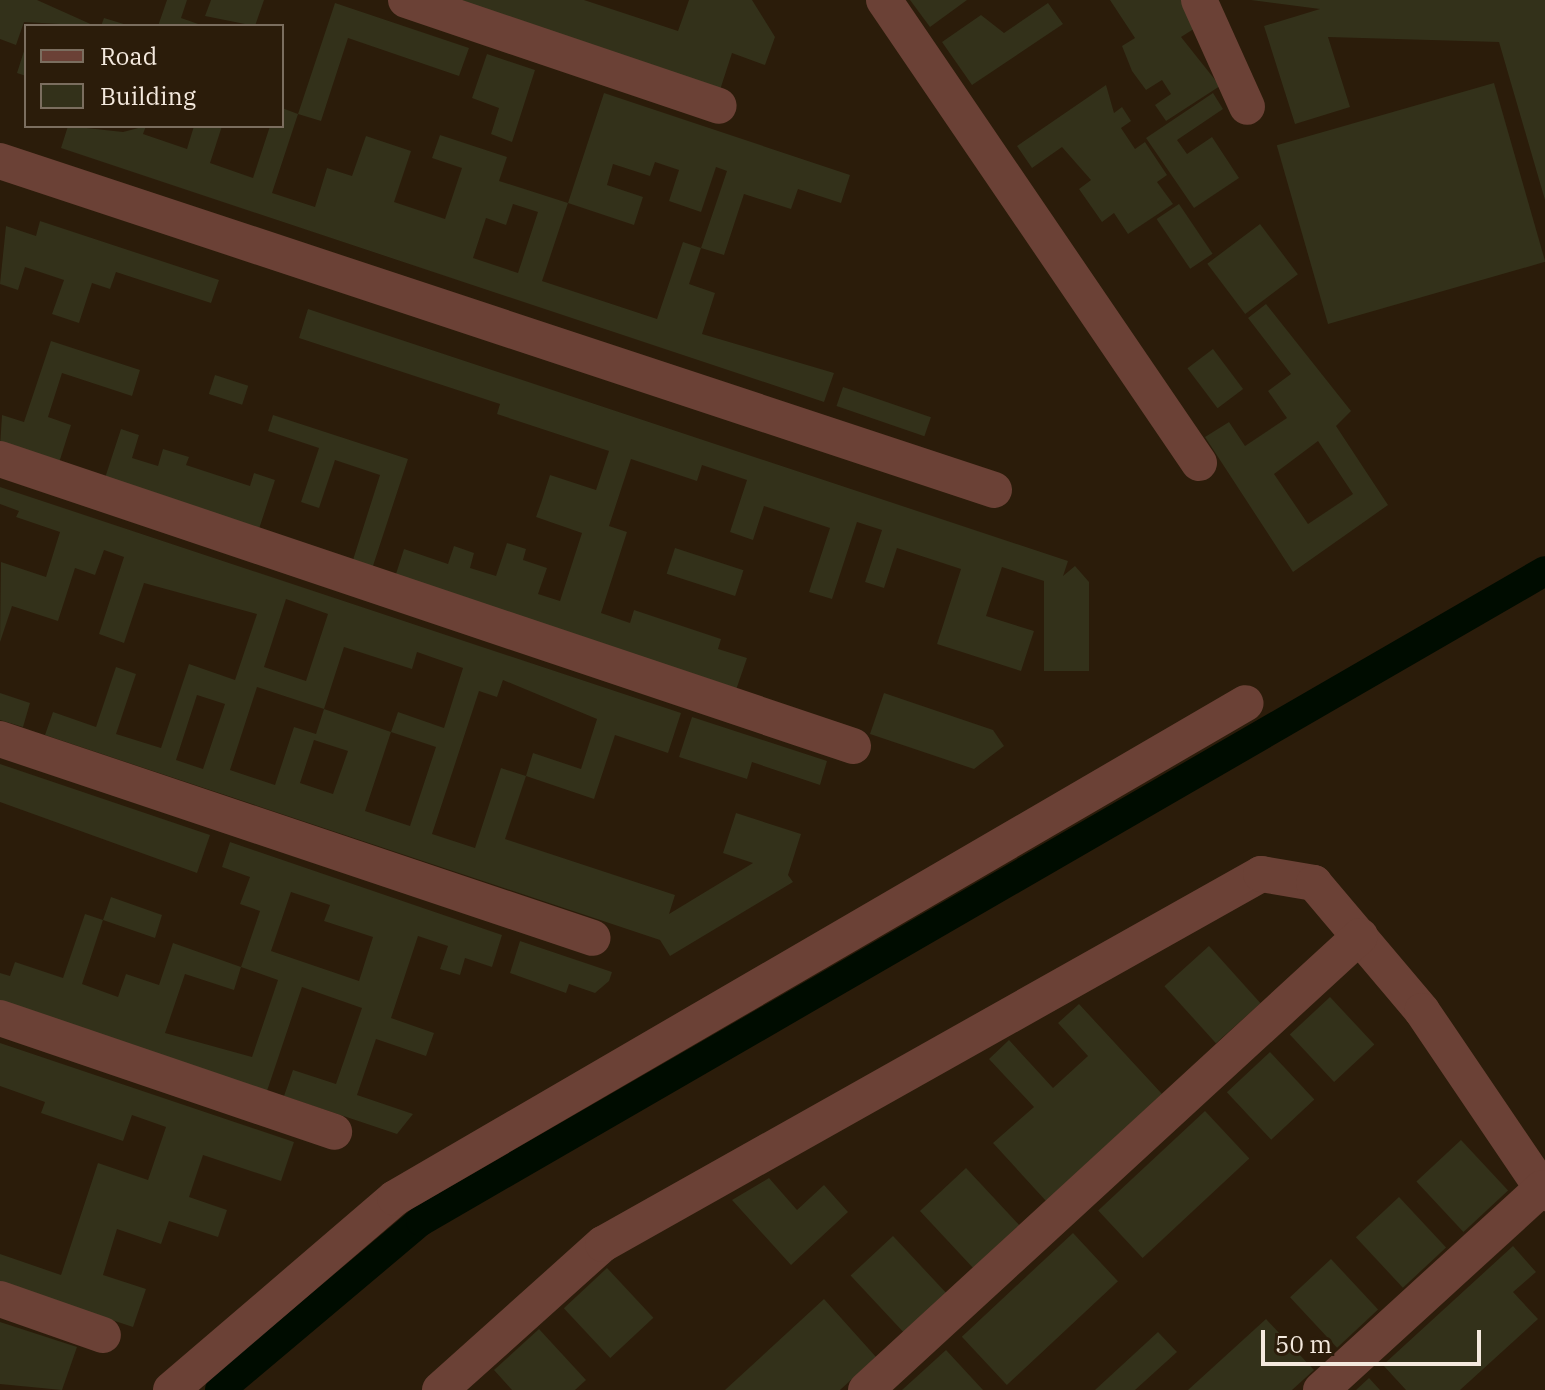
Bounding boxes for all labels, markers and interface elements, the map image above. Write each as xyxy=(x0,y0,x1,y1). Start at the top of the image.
legend xyxy=(24,24,284,128)
text: Road xyxy=(100,40,157,72)
text: Building xyxy=(100,80,196,112)
scale bar xyxy=(1265,1314,1485,1364)
text: 50 m xyxy=(1275,1328,1332,1360)

